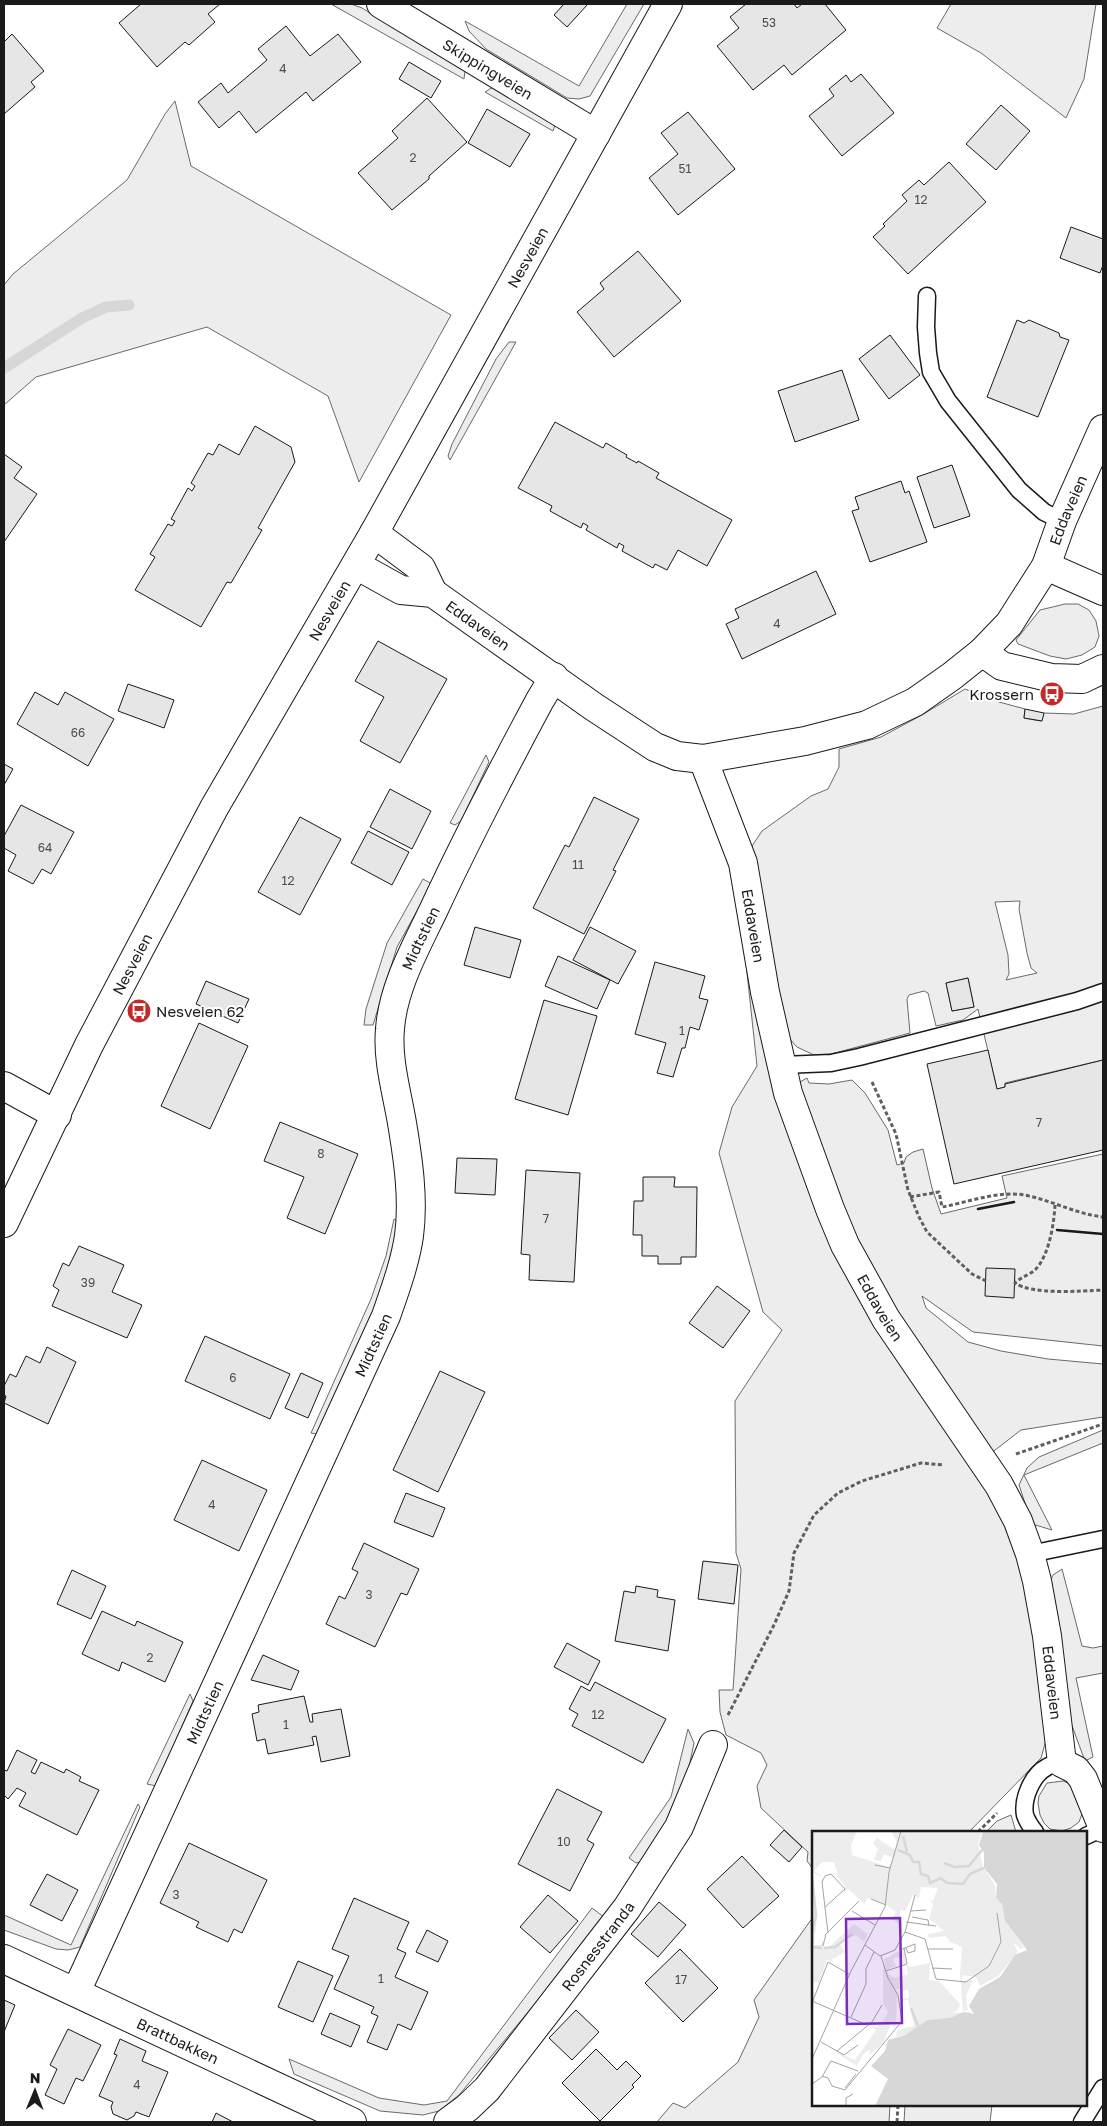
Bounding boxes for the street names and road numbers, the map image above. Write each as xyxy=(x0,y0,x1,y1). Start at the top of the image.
street label: Skippingveien xyxy=(440,35,536,103)
street label: Nesveien xyxy=(503,224,551,291)
street label: Eddaveien xyxy=(1045,472,1090,548)
street label: Nesveien xyxy=(304,577,354,644)
street label: Eddaveien xyxy=(443,596,514,654)
street label: Eddaveien xyxy=(739,887,769,964)
street label: Midtstien xyxy=(397,904,443,973)
street label: Nesveien xyxy=(108,930,155,998)
street label: Eddaveien xyxy=(854,1271,907,1344)
street label: Midtstien xyxy=(350,1310,395,1380)
street label: Eddaveien xyxy=(1039,1644,1066,1720)
street label: Midtstien xyxy=(182,1677,227,1747)
street label: Rosnesstranda xyxy=(557,1898,638,1994)
street label: Brattbakken xyxy=(134,2014,222,2067)

